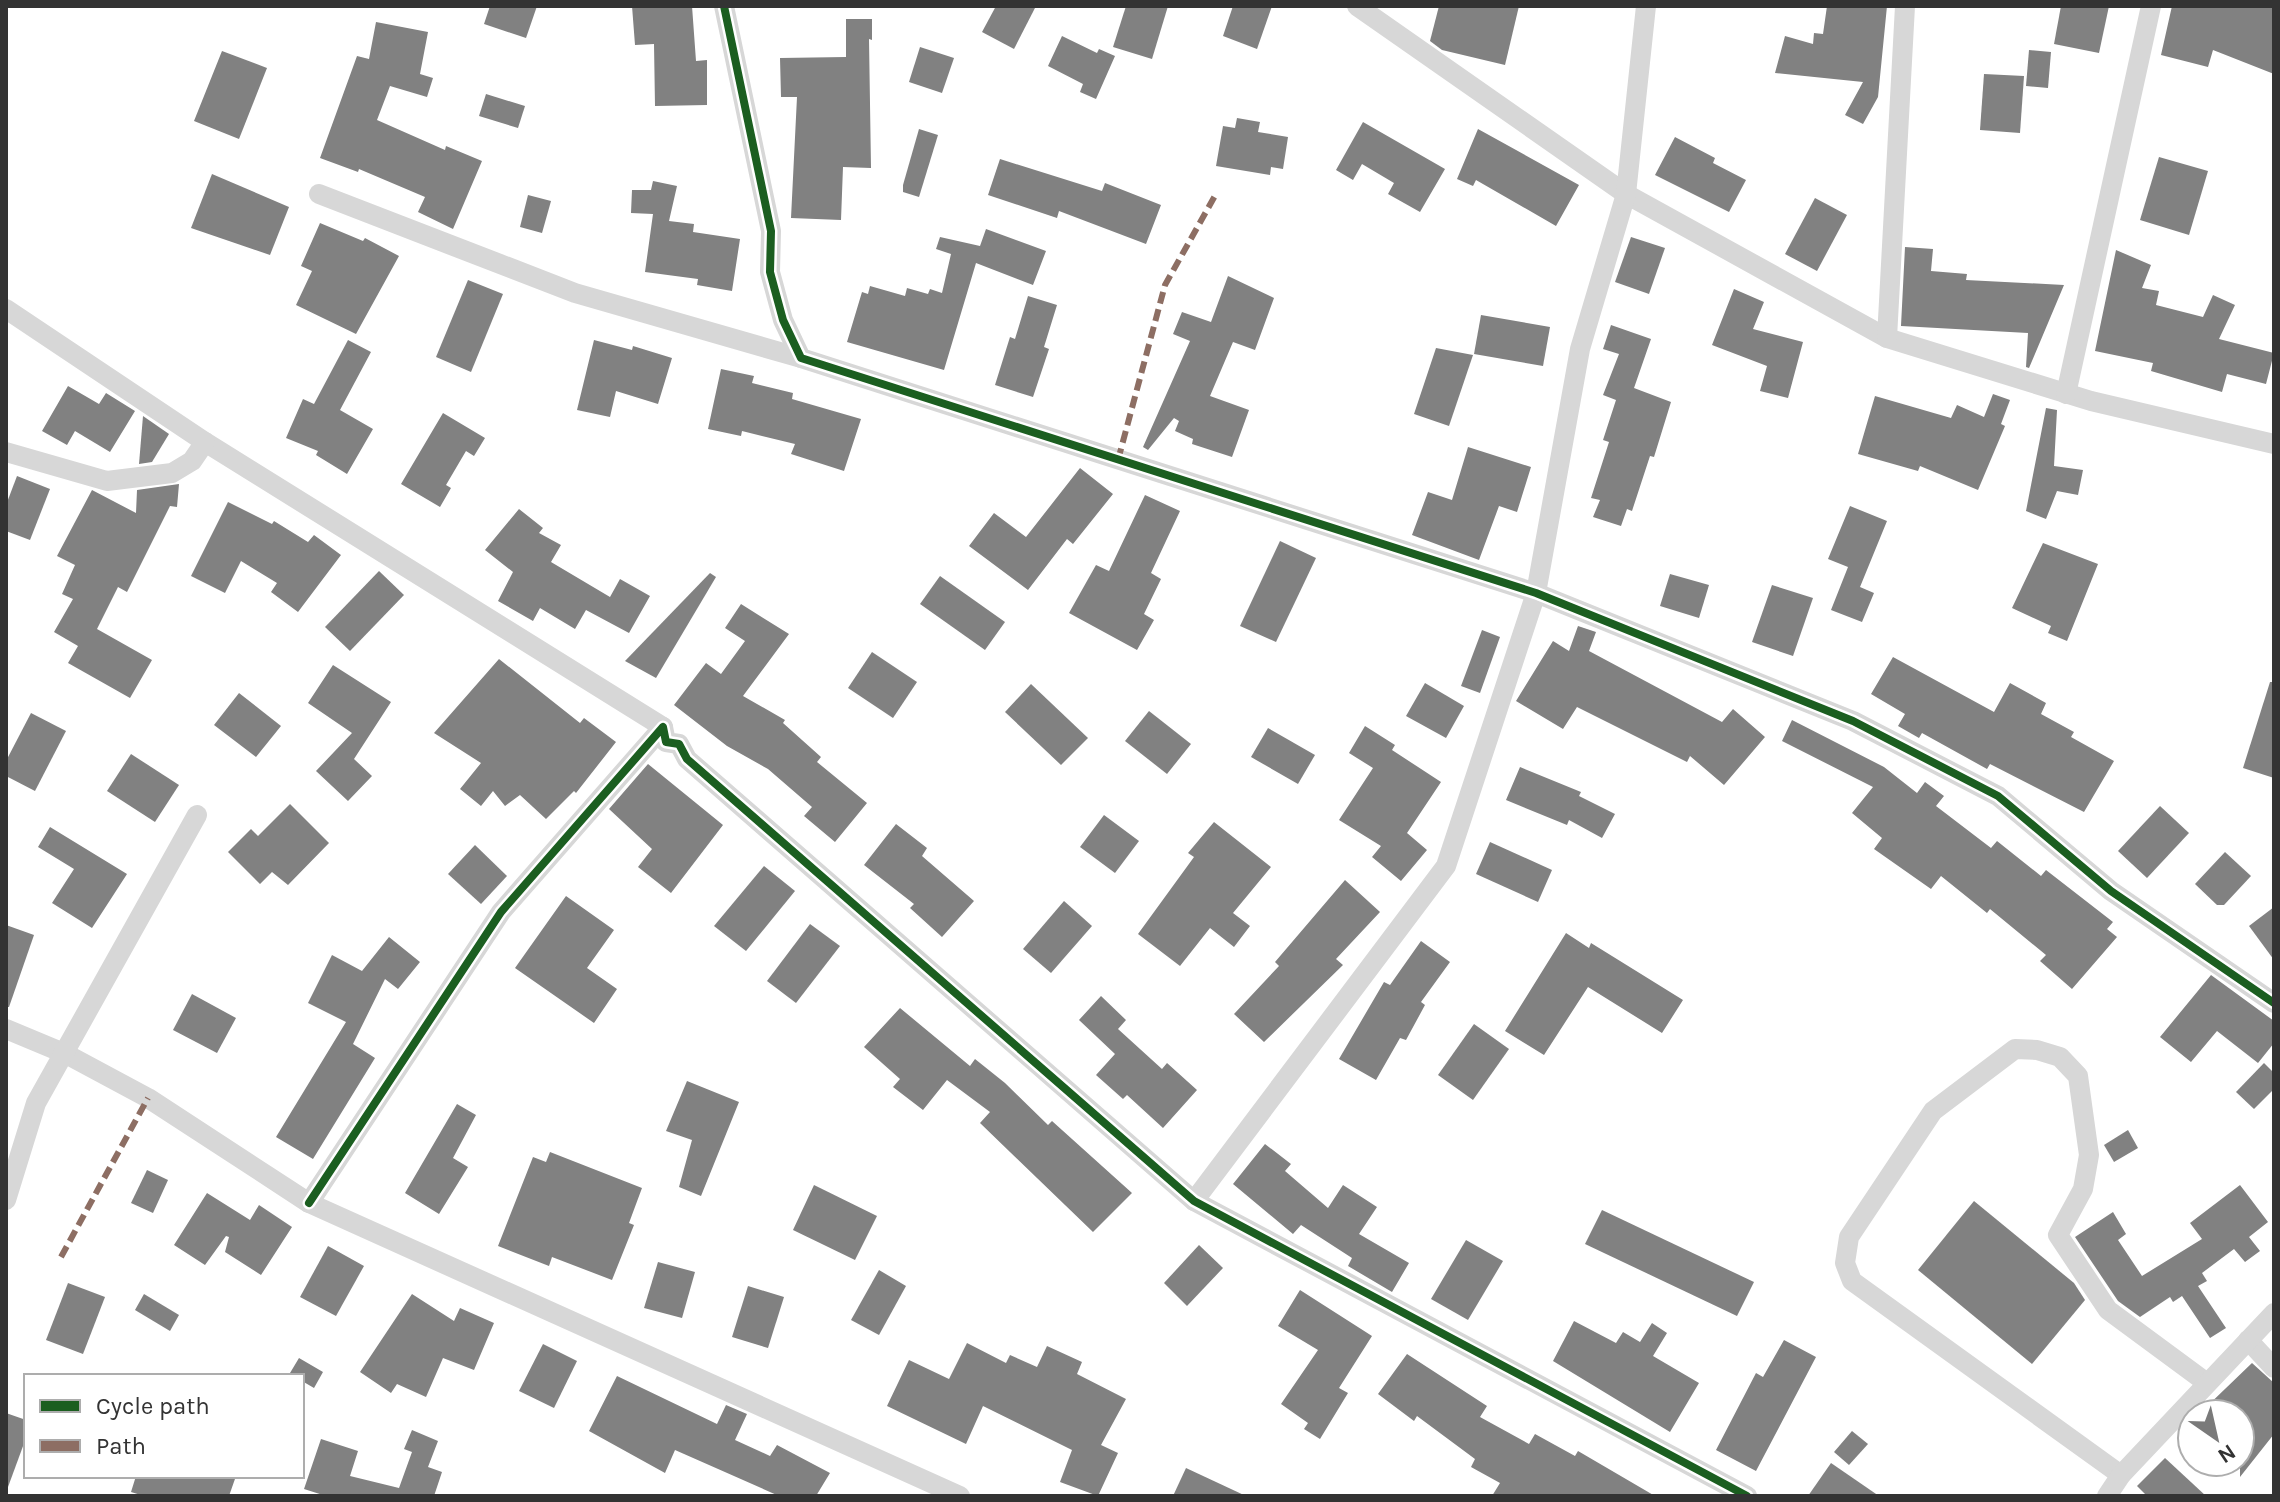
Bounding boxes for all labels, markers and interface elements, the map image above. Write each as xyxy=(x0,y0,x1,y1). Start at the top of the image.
legend xyxy=(24,1374,304,1478)
text: Cycle path xyxy=(96,1392,210,1420)
north arrow xyxy=(2176,1398,2256,1478)
text: Path xyxy=(96,1432,146,1460)
text: N xyxy=(2213,1439,2240,1469)

